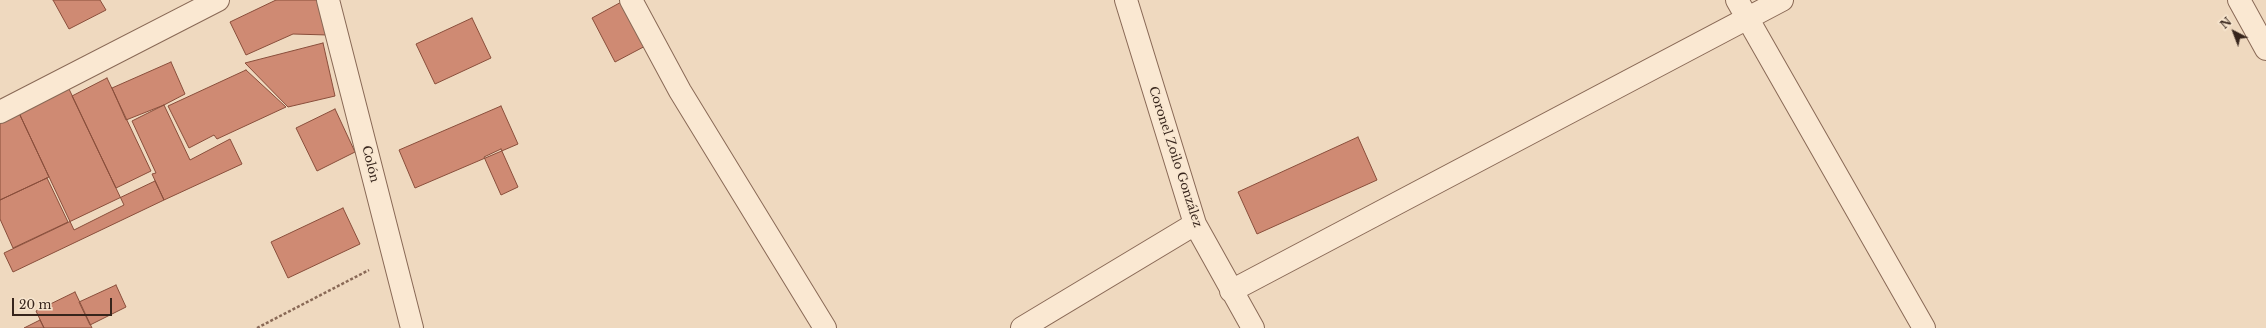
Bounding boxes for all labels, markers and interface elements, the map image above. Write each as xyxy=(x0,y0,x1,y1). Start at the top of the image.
north arrow xyxy=(2214,12,2254,52)
text: N xyxy=(2217,14,2234,32)
street label: Coronel Zoilo González xyxy=(1145,85,1205,229)
street label: Colón xyxy=(358,144,382,184)
scale bar xyxy=(14,290,114,316)
text: 20 m xyxy=(19,297,51,312)

